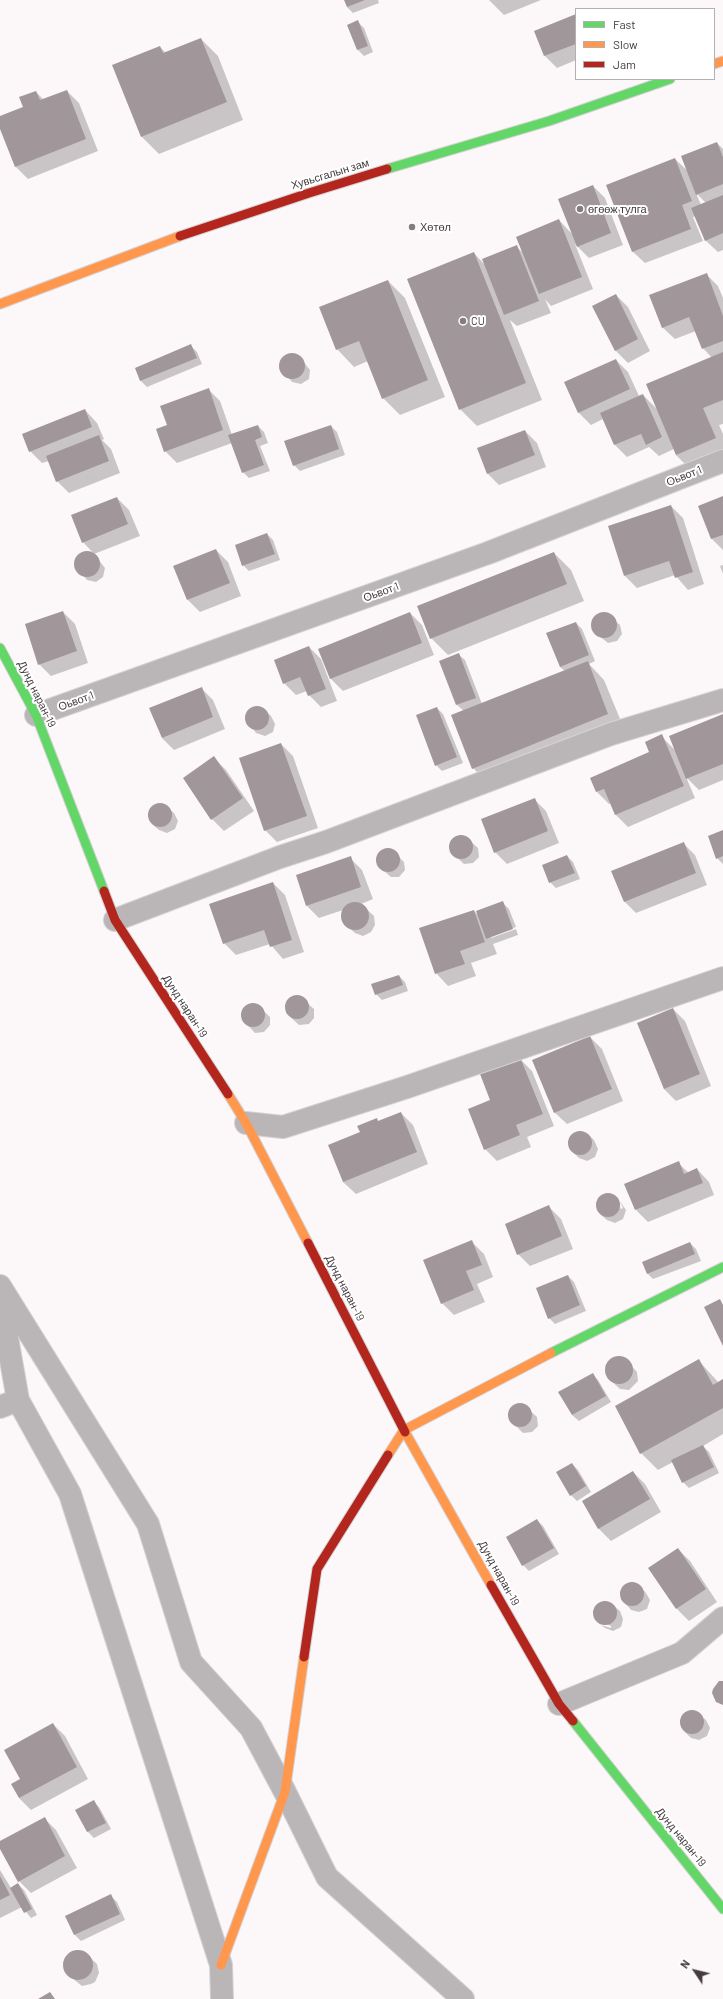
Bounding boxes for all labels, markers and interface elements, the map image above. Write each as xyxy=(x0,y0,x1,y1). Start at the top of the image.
legend xyxy=(575,8,715,80)
text: Fast xyxy=(613,17,636,31)
text: Slow xyxy=(613,37,638,51)
text: Jam xyxy=(613,57,636,71)
street label: Хувьсгалын зам xyxy=(289,156,371,192)
place label: өгөөж тулга xyxy=(588,202,647,216)
marker: өгөөж тулга xyxy=(575,204,585,214)
place label: Хөтөл xyxy=(420,220,451,234)
marker: Хөтөл xyxy=(407,222,417,232)
place label: CU xyxy=(471,314,485,328)
marker: CU xyxy=(458,316,468,326)
street label: Оьвот 1 xyxy=(664,463,704,489)
street label: Оьвот 1 xyxy=(361,579,401,605)
street label: Дунд наран-19 xyxy=(15,659,59,729)
street label: Оьвот 1 xyxy=(56,688,96,714)
street label: Дунд наран-19 xyxy=(160,972,210,1040)
street label: Дунд наран-19 xyxy=(323,1253,367,1323)
street label: Дунд наран-19 xyxy=(476,1538,522,1608)
street label: Дунд наран-19 xyxy=(653,1805,709,1869)
north arrow xyxy=(675,1951,715,1991)
text: N xyxy=(677,1957,692,1971)

